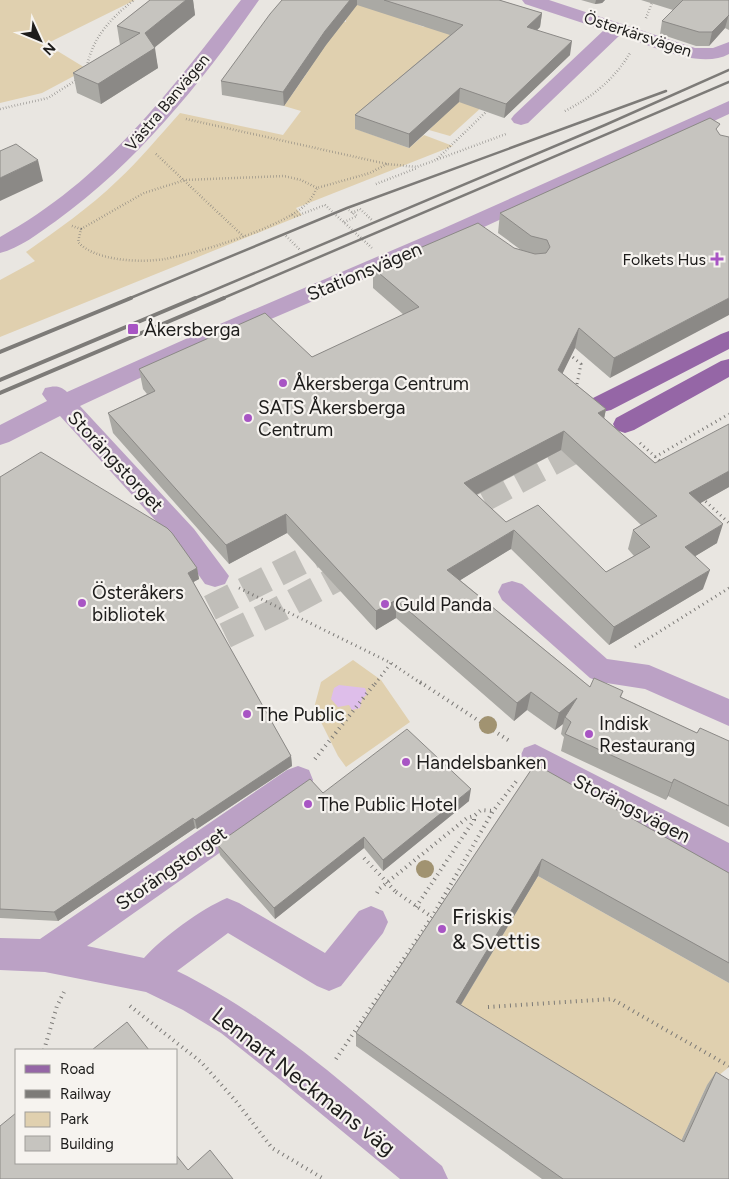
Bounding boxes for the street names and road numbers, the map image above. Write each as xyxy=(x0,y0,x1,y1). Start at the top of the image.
street label: Österkärsvägen xyxy=(582,8,694,61)
street label: Västra Banvägen xyxy=(121,50,213,155)
street label: Stationsvägen xyxy=(303,237,425,306)
street label: Storängstorget xyxy=(63,406,168,517)
street label: Storängsvägen xyxy=(569,769,694,848)
street label: Storängstorget xyxy=(112,822,231,915)
street label: Lennart Neckmans väg xyxy=(207,1001,401,1161)

